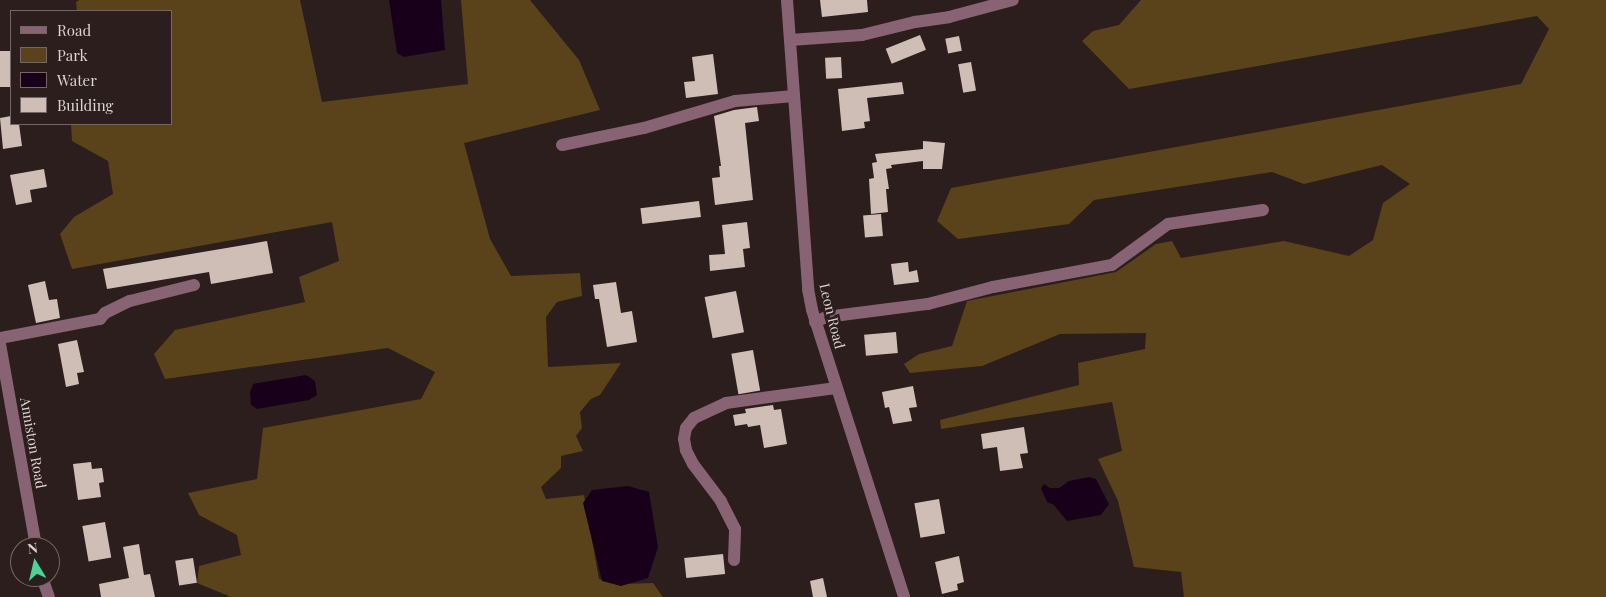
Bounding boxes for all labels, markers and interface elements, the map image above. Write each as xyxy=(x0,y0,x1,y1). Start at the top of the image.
legend xyxy=(10,10,172,125)
text: Road xyxy=(57,20,91,40)
text: Park xyxy=(57,45,88,65)
text: Water xyxy=(57,70,97,90)
text: Building xyxy=(57,95,113,115)
street label: Leon Road xyxy=(816,282,848,350)
street label: Anniston Road xyxy=(17,396,49,490)
north arrow xyxy=(10,537,60,587)
text: N xyxy=(26,538,39,558)

